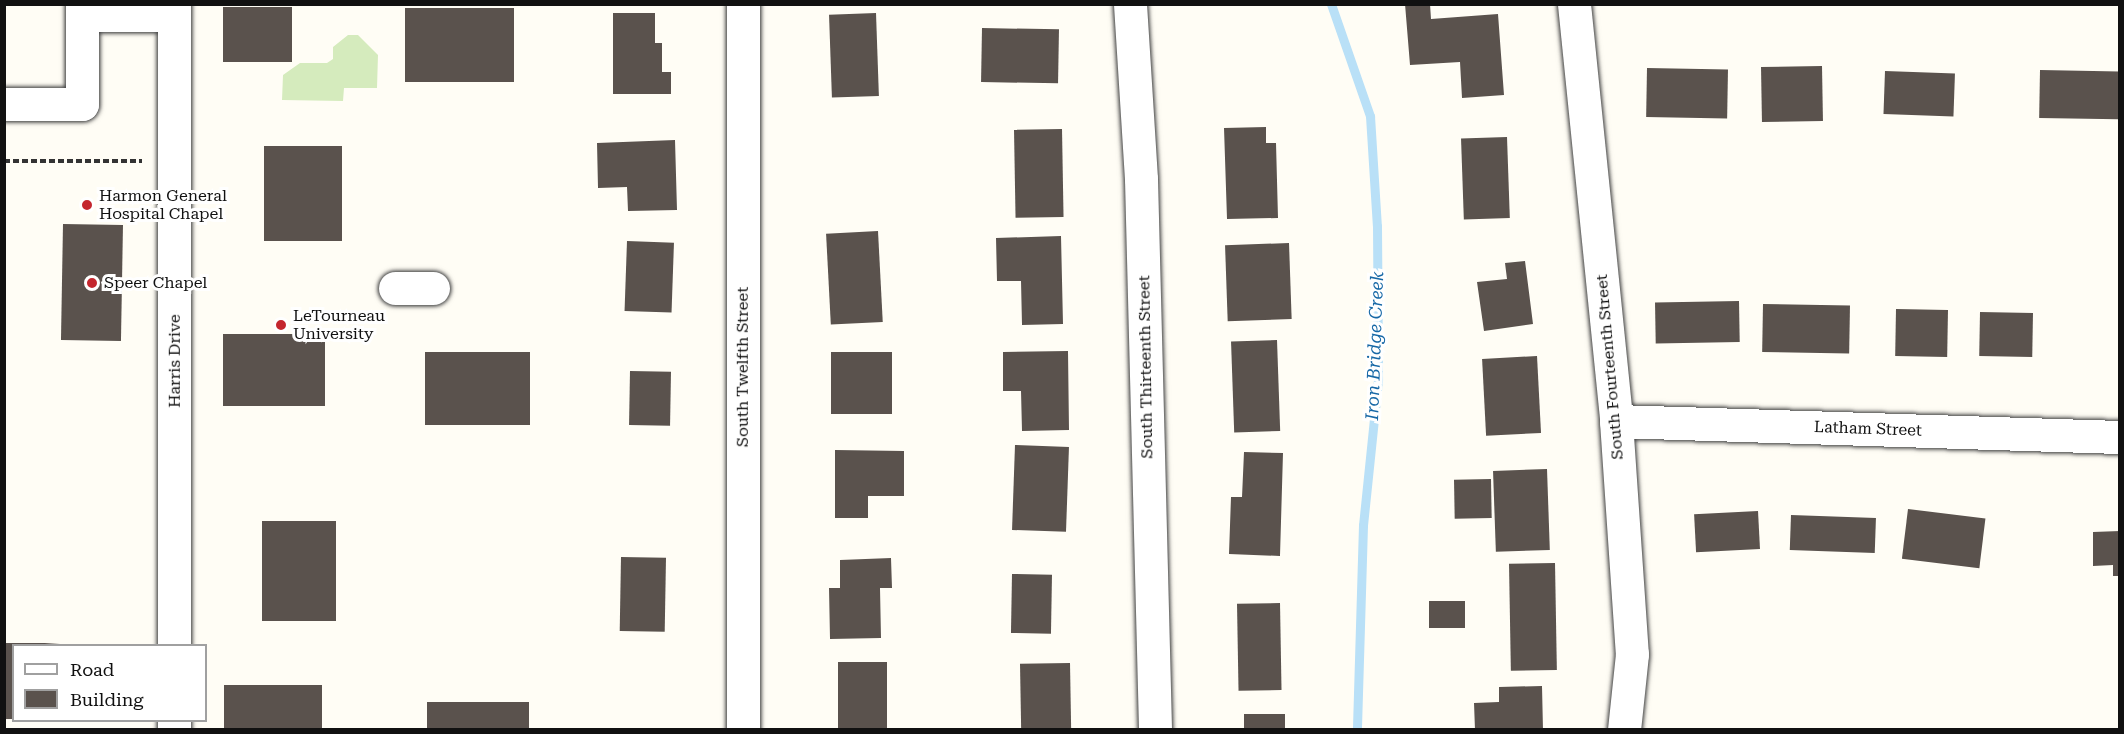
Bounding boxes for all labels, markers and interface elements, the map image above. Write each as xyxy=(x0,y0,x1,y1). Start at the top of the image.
place label: Harmon General Hospital Chapel xyxy=(99,186,227,224)
marker: Harmon General Hospital Chapel xyxy=(80,198,94,212)
water label: Iron Bridge Creek xyxy=(1362,271,1388,421)
place label: Speer Chapel xyxy=(104,273,207,293)
street label: South Fourteenth Street xyxy=(1592,274,1628,460)
street label: South Thirteenth Street xyxy=(1135,275,1157,459)
marker: Speer Chapel xyxy=(85,276,99,290)
street label: South Twelfth Street xyxy=(733,287,753,447)
place label: LeTourneau University xyxy=(293,306,385,344)
street label: Harris Drive xyxy=(165,314,185,408)
marker: LeTourneau University xyxy=(274,318,288,332)
street label: Latham Street xyxy=(1814,418,1922,440)
legend xyxy=(12,644,207,722)
text: Road xyxy=(70,659,114,680)
text: Building xyxy=(70,689,144,710)

